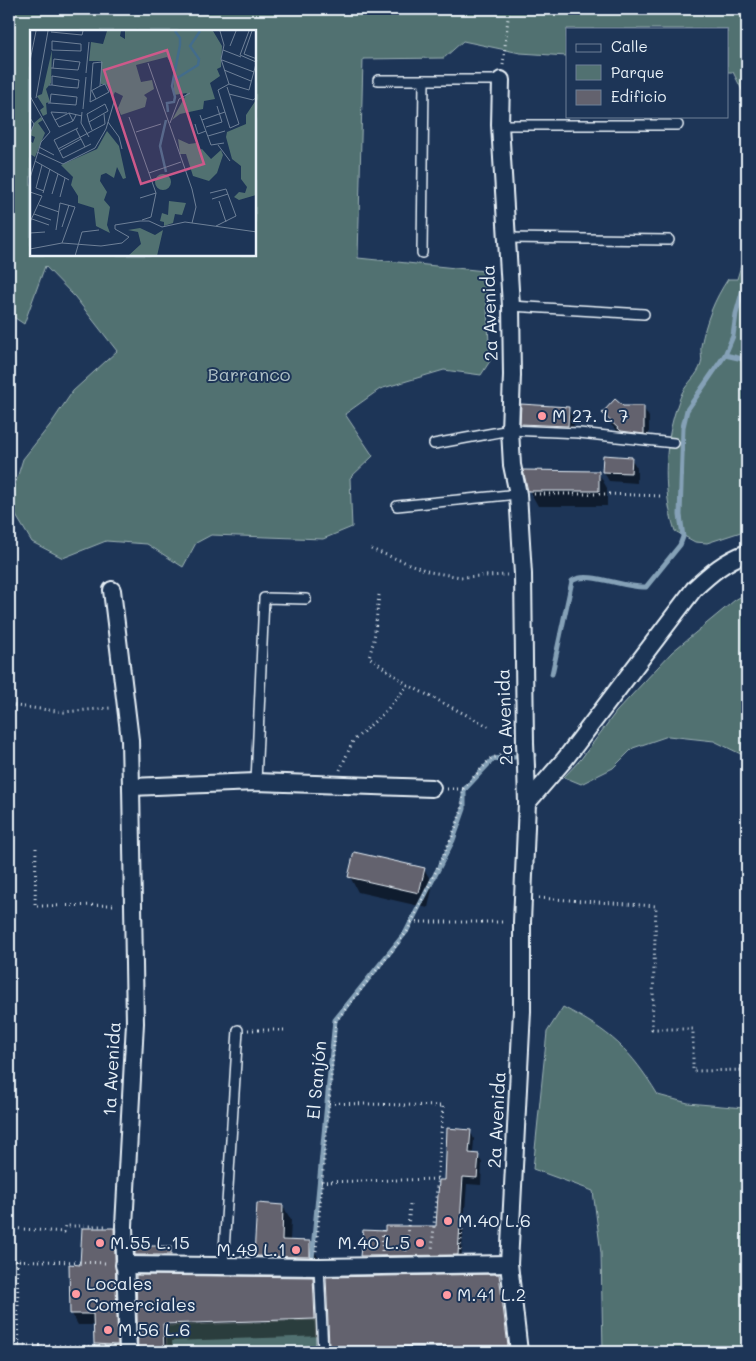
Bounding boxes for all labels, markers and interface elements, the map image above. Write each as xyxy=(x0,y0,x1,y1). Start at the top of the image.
legend xyxy=(566,28,728,118)
inset map xyxy=(30,30,256,256)
text: Calle xyxy=(611,36,648,56)
text: Parque xyxy=(611,62,664,82)
text: Edificio xyxy=(611,86,667,106)
street label: 2a Avenida xyxy=(475,264,503,362)
park label: Barranco xyxy=(208,362,291,386)
place label: M 27. L 7 xyxy=(552,403,628,427)
marker: M 27. L 7 xyxy=(536,410,548,422)
street label: 2a Avenida xyxy=(490,668,518,766)
street label: 1a Avenida xyxy=(97,1021,125,1117)
street label: El Sanjón xyxy=(301,1040,331,1120)
street label: 2a Avenida xyxy=(481,1071,511,1169)
place label: M.40 L.6 xyxy=(458,1208,531,1232)
marker: M.40 L.6 xyxy=(442,1215,454,1227)
place label: M.55 L.15 xyxy=(110,1230,190,1254)
place label: M.40 L.5 xyxy=(338,1230,410,1254)
marker: M.55 L.15 xyxy=(94,1237,106,1249)
place label: M.49 L.1 xyxy=(217,1237,286,1261)
marker: M.40 L.5 xyxy=(414,1237,426,1249)
marker: M.49 L.1 xyxy=(290,1244,302,1256)
place label: Locales Comerciales xyxy=(86,1271,196,1316)
place label: M.41 L.2 xyxy=(457,1282,526,1306)
marker: Locales Comerciales xyxy=(70,1288,82,1300)
marker: M.41 L.2 xyxy=(441,1289,453,1301)
place label: M.56 L.6 xyxy=(118,1317,190,1341)
marker: M.56 L.6 xyxy=(102,1324,114,1336)

